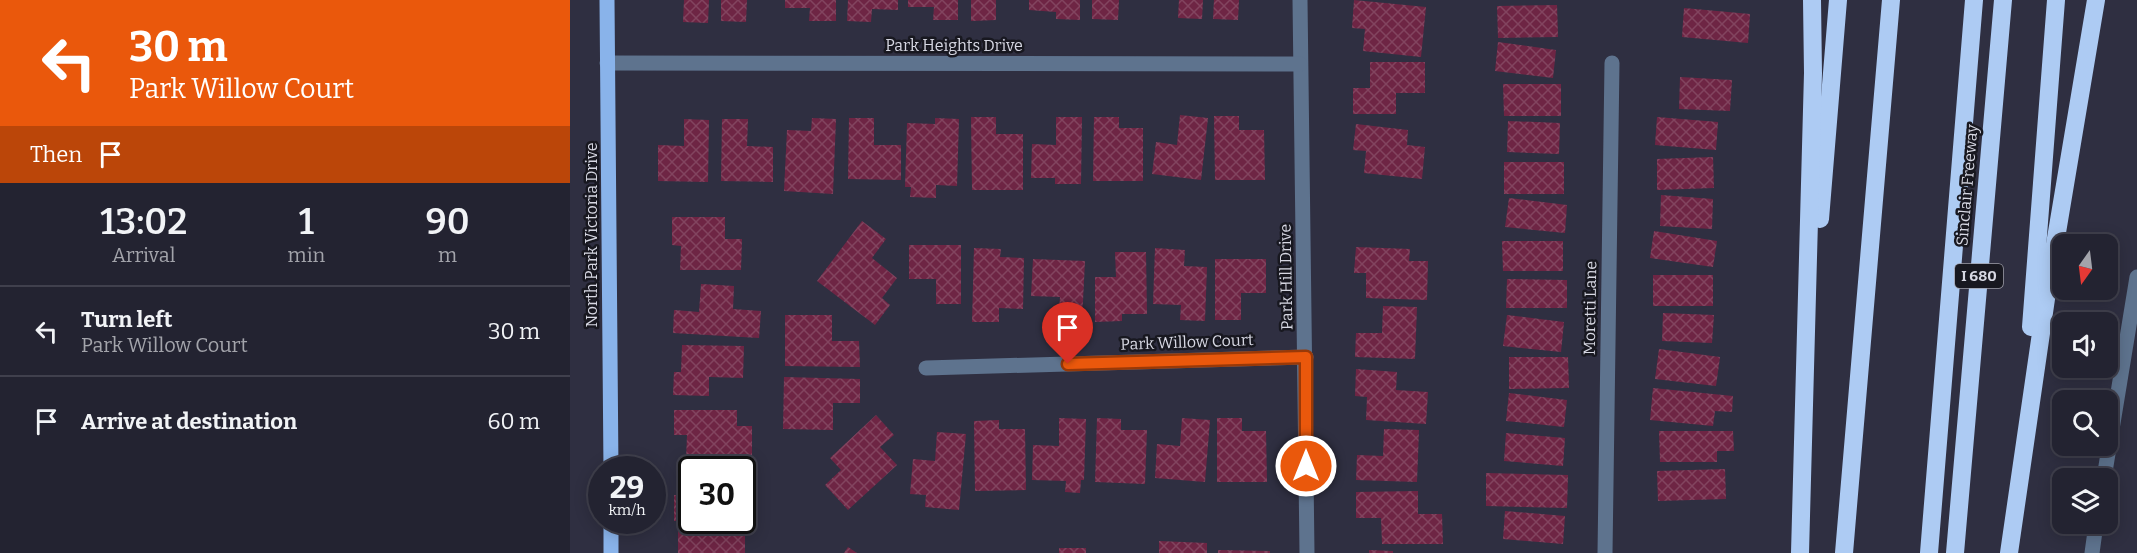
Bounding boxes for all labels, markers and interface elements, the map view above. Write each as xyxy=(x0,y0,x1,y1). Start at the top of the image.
text: 30 m xyxy=(129,22,228,72)
icon: left xyxy=(30,24,108,102)
street label: Park Heights Drive xyxy=(885,36,1023,55)
text: Park Willow Court xyxy=(129,73,354,105)
street label: Sinclair Freeway xyxy=(1952,123,1982,247)
icon: arrive xyxy=(94,138,127,171)
text: Then xyxy=(30,141,82,168)
street label: North Park Victoria Drive xyxy=(582,142,601,328)
text: 13:02 xyxy=(100,200,187,244)
text: 1 xyxy=(299,200,314,244)
text: 90 xyxy=(426,200,470,244)
street label: Park Hill Drive xyxy=(1276,224,1296,330)
north arrow xyxy=(2052,234,2118,300)
map controls xyxy=(2052,234,2118,534)
text: Arrival xyxy=(112,243,175,267)
text: min xyxy=(288,243,325,267)
text: m xyxy=(438,243,457,267)
street label: Moretti Lane xyxy=(1580,261,1600,355)
road number: I 680 xyxy=(1955,264,2003,288)
pin xyxy=(1042,302,1093,364)
text: Turn left xyxy=(81,306,173,333)
icon: arrive xyxy=(1051,311,1084,344)
button: sound xyxy=(2052,312,2118,378)
icon: left xyxy=(30,315,63,348)
text: 30 m xyxy=(488,318,540,345)
street label: Park Willow Court xyxy=(1120,330,1254,354)
text: Park Willow Court xyxy=(81,333,248,357)
button: search xyxy=(2052,390,2118,456)
icon: arrive xyxy=(30,405,63,438)
text: Arrive at destination xyxy=(81,408,297,435)
text: 60 m xyxy=(488,408,540,435)
position arrow xyxy=(1274,434,1338,498)
speed limit sign: 30 xyxy=(678,456,756,534)
button: layers xyxy=(2052,468,2118,534)
text: 29 xyxy=(610,470,644,506)
text: km/h xyxy=(608,501,646,519)

